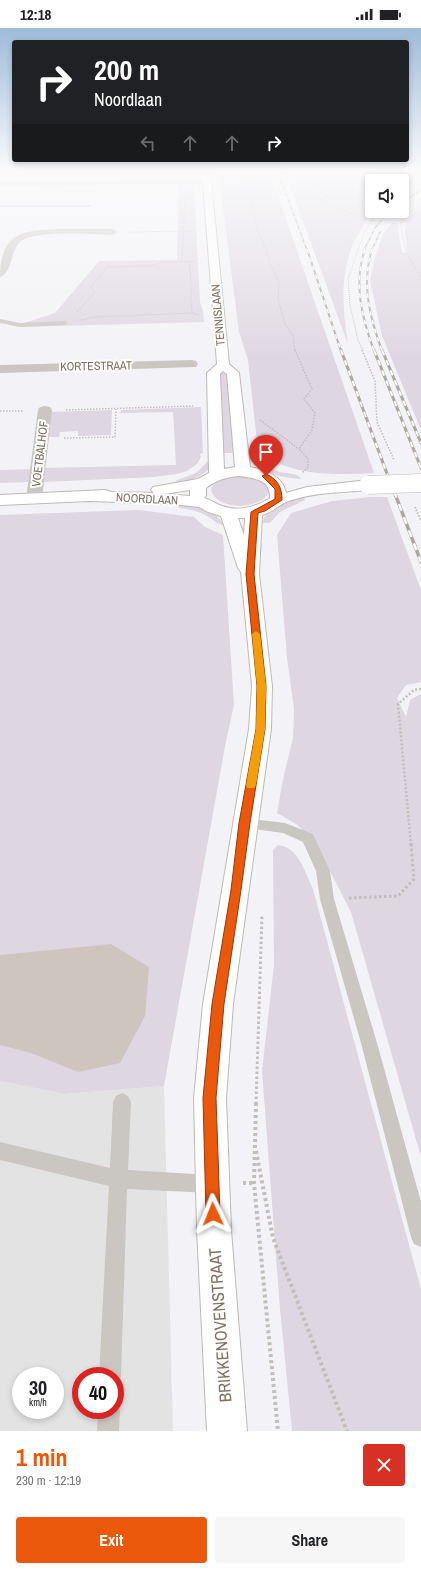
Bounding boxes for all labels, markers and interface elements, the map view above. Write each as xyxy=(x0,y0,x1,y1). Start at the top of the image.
text: 12:18 xyxy=(20,4,51,25)
text: 200 m xyxy=(94,51,159,89)
icon: right xyxy=(28,56,80,108)
text: Noordlaan xyxy=(94,87,162,112)
icon: left xyxy=(137,132,159,154)
icon: ahead xyxy=(179,132,201,154)
icon: ahead xyxy=(221,132,243,154)
icon: right xyxy=(263,132,285,154)
map controls xyxy=(365,174,409,218)
button: sound xyxy=(365,174,409,218)
street label: TENNISLAAN xyxy=(207,284,229,346)
street label: KORTESTRAAT xyxy=(60,357,132,375)
street label: VOETBALHOF xyxy=(28,420,52,488)
pin xyxy=(249,435,283,476)
icon: arrive xyxy=(255,441,277,463)
street label: NOORDLAAN xyxy=(115,489,179,509)
position arrow xyxy=(192,1193,234,1235)
street label: BRIKKENOVENSTRAAT xyxy=(203,1247,236,1403)
speed limit sign: 40 xyxy=(72,1367,124,1419)
text: 30 xyxy=(29,1374,47,1401)
text: km/h xyxy=(29,1396,47,1409)
text: 1 min xyxy=(16,1441,67,1473)
button: close xyxy=(363,1444,405,1486)
text: 230 m · 12:19 xyxy=(16,1472,81,1489)
button: Exit xyxy=(16,1517,207,1563)
button: Share xyxy=(215,1517,405,1563)

